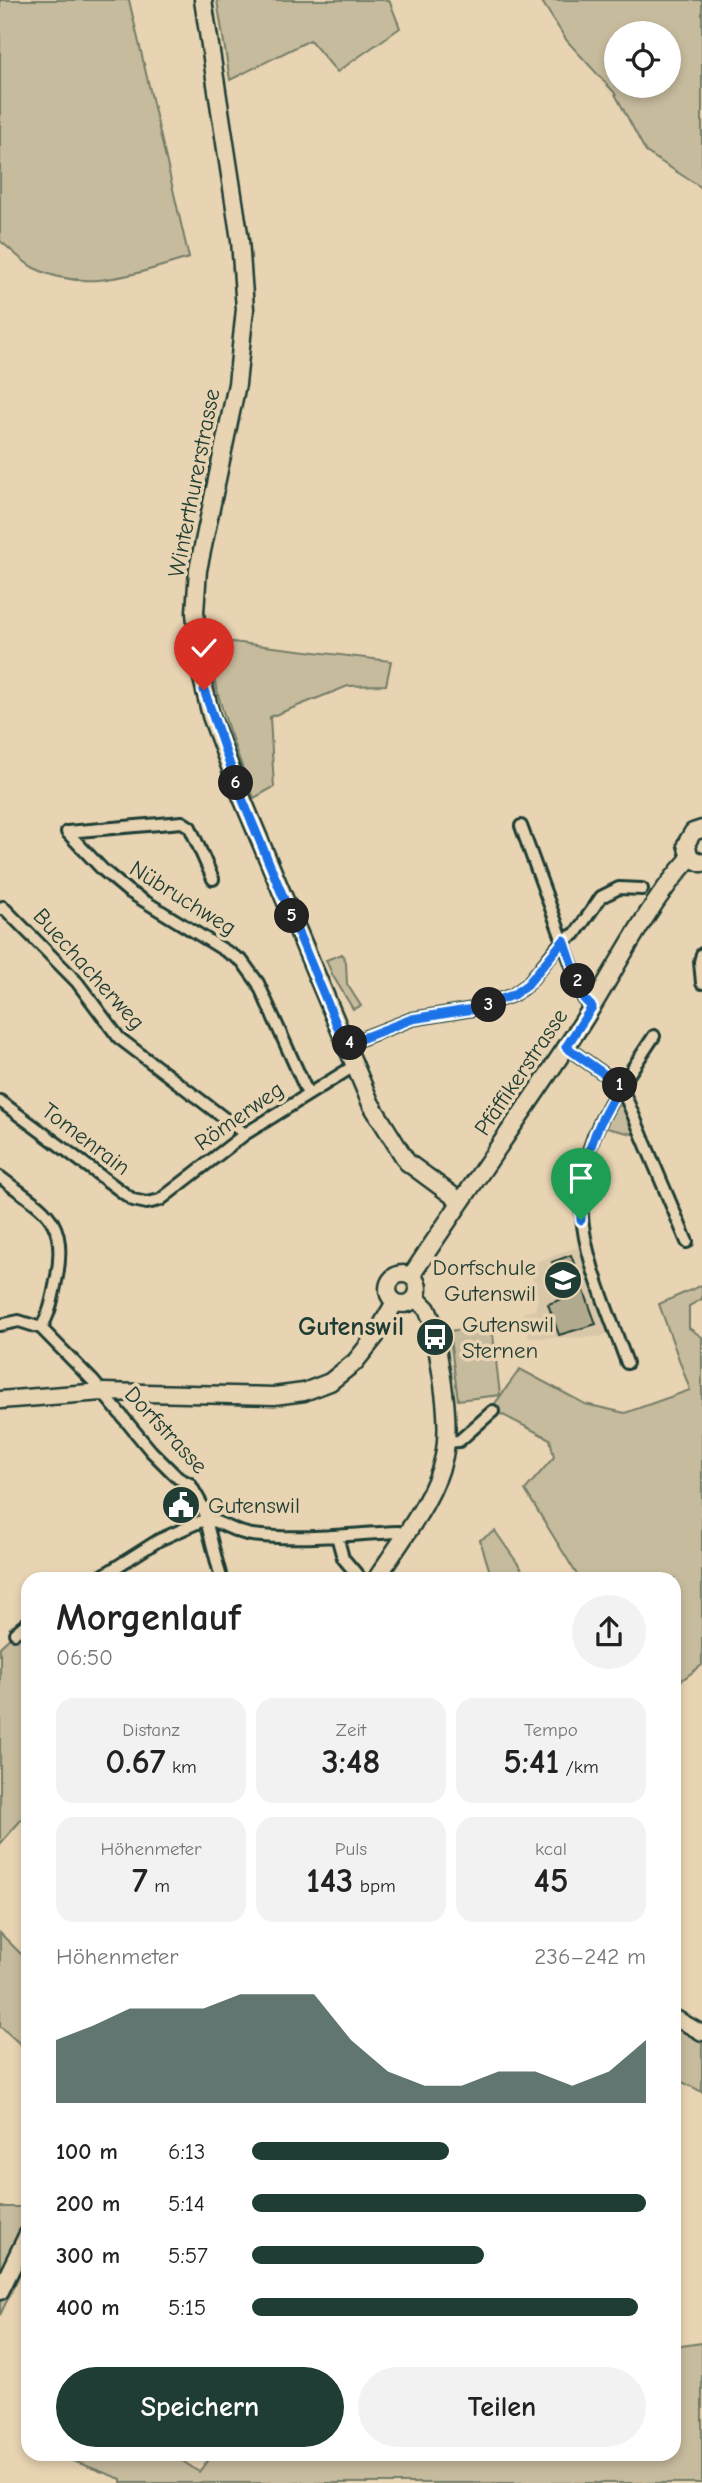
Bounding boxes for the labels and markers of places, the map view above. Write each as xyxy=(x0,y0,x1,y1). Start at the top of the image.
pin xyxy=(174,618,234,690)
pin: 6 xyxy=(218,766,254,800)
pin: 5 xyxy=(274,898,310,934)
pin: 2 xyxy=(560,964,596,998)
pin: 3 xyxy=(472,988,506,1023)
pin: 4 xyxy=(332,1026,368,1060)
pin: 1 xyxy=(602,1068,638,1102)
pin xyxy=(551,1148,611,1220)
place label: Dorfschule Gutenswil xyxy=(433,1254,536,1307)
school or university icon: Dorfschule Gutenswil xyxy=(542,1259,584,1301)
place label: Gutenswil Sternen xyxy=(462,1311,554,1364)
bus stop icon: Gutenswil Sternen xyxy=(414,1316,456,1358)
public building icon: Gutenswil xyxy=(160,1484,202,1526)
place label: Gutenswil xyxy=(208,1492,300,1519)

